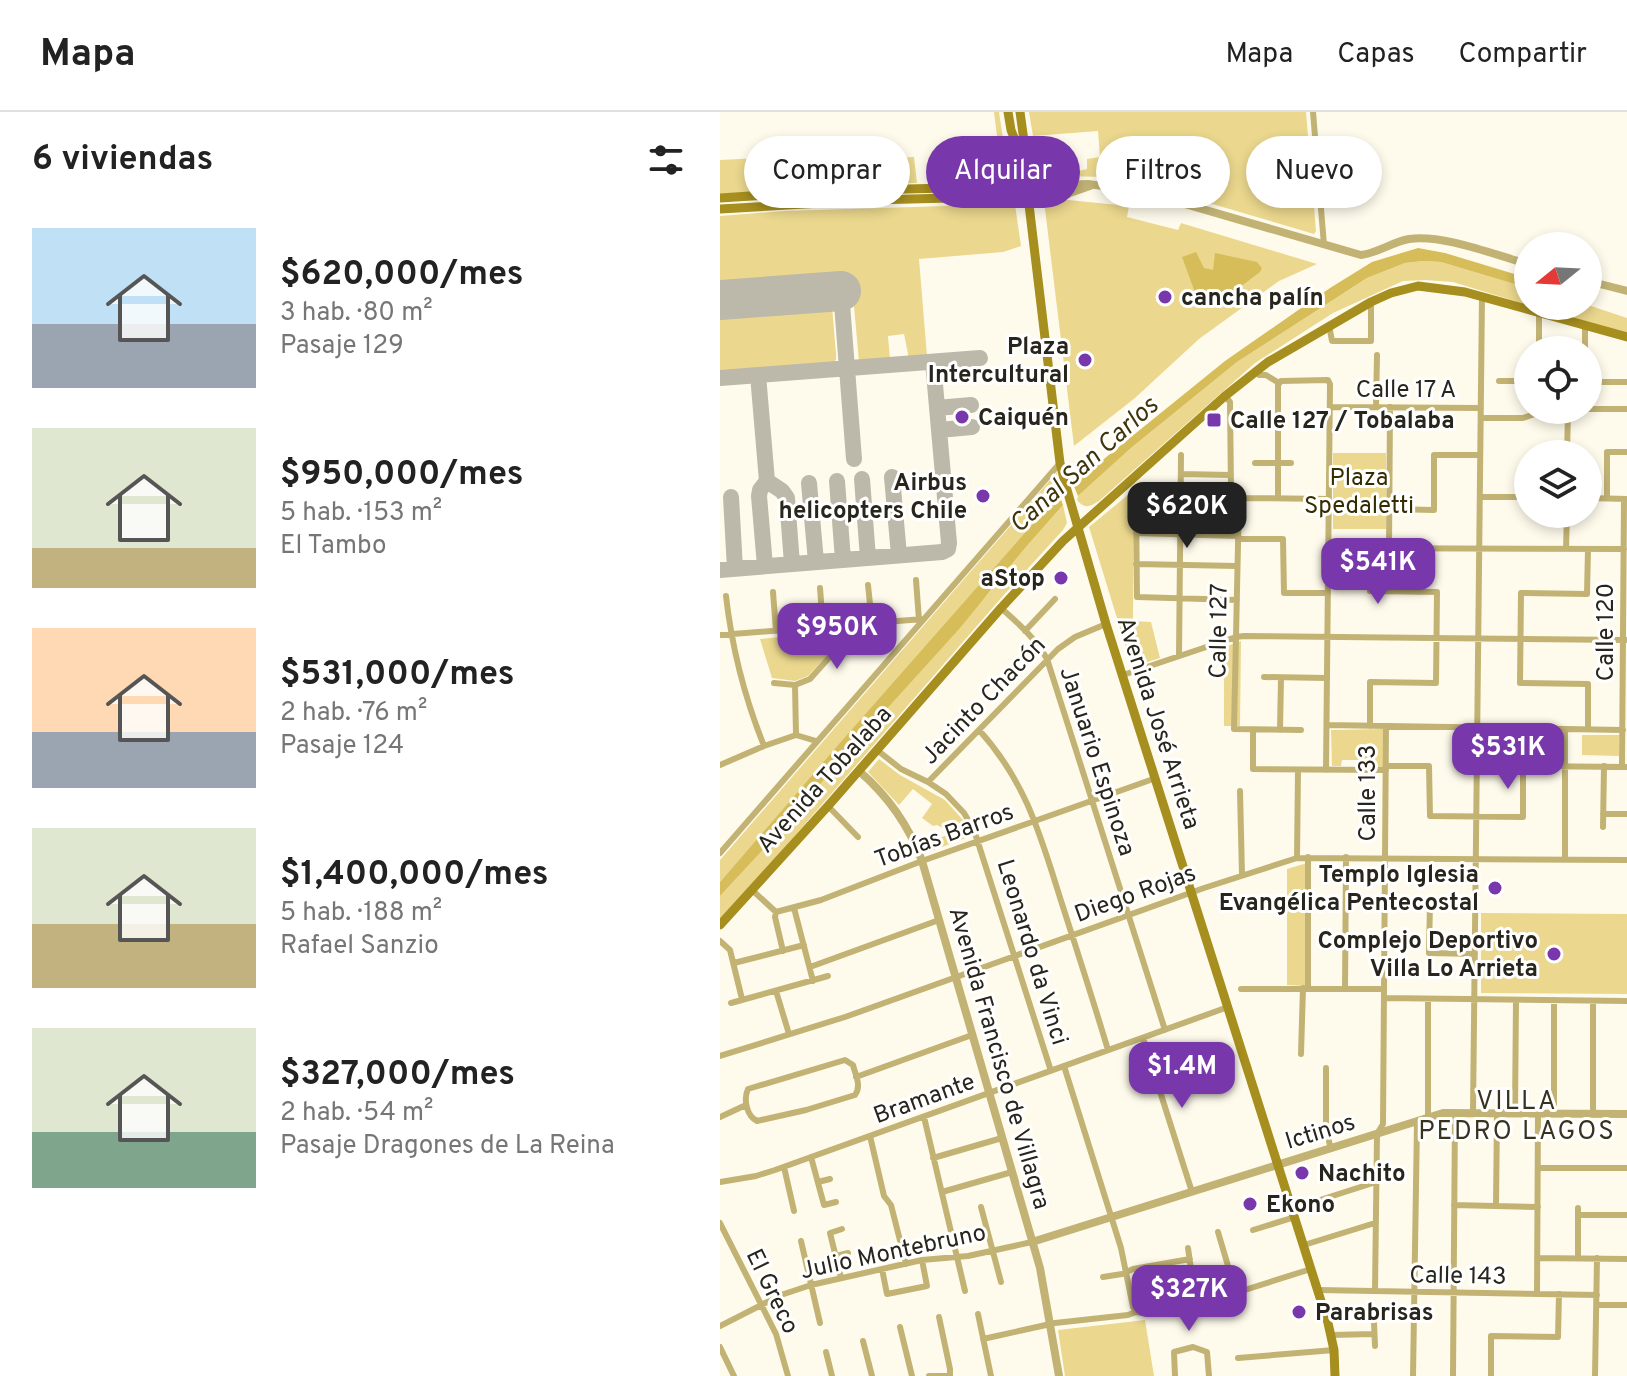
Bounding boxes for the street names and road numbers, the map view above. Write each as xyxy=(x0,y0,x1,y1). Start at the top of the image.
street label: Calle 17 A xyxy=(1356,376,1456,406)
street label: Calle 127 xyxy=(1204,583,1236,679)
street label: Calle 120 xyxy=(1592,583,1622,681)
street label: Avenida José Arrieta xyxy=(1109,614,1206,834)
street label: Jacinto Chacón xyxy=(916,631,1053,772)
street label: Januario Espinoza xyxy=(1051,663,1141,860)
street label: Avenida Tobalaba xyxy=(751,700,899,860)
street label: Calle 133 xyxy=(1354,744,1384,842)
street label: Tobías Barros xyxy=(871,798,1018,876)
street label: Leonardo da Vinci xyxy=(989,856,1074,1049)
street label: Diego Rojas xyxy=(1071,859,1200,931)
street label: Avenida Francisco de Villagra xyxy=(941,904,1056,1213)
street label: Bramante xyxy=(870,1068,980,1132)
street label: Ictinos xyxy=(1282,1108,1359,1158)
street label: Julio Montebruno xyxy=(798,1219,989,1287)
street label: El Greco xyxy=(738,1245,805,1339)
street label: Calle 143 xyxy=(1409,1261,1507,1293)

